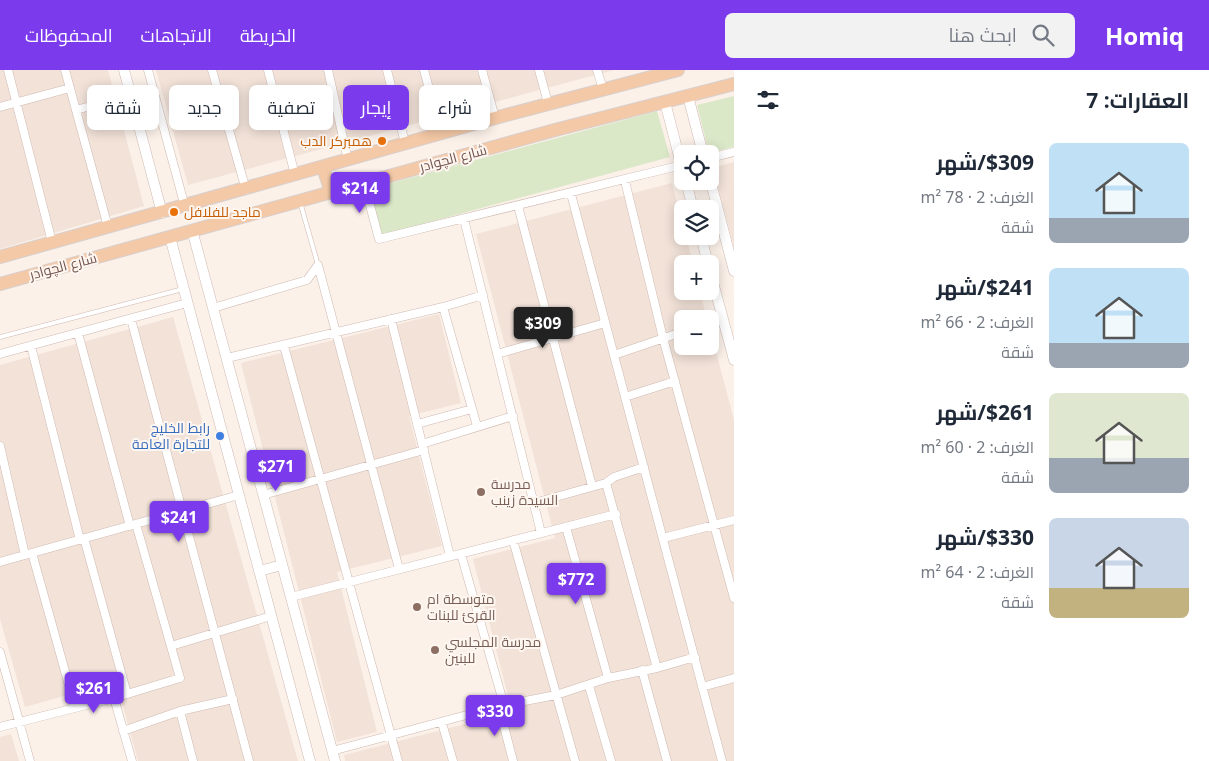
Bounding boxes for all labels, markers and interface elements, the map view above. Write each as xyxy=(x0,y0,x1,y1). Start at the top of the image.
search box xyxy=(725,13,1075,58)
text: Homiq xyxy=(1105,19,1184,52)
icon: search xyxy=(1029,21,1057,49)
text: ابحث هنا xyxy=(948,22,1017,48)
text: المحفوظات xyxy=(25,23,113,47)
text: الاتجاهات xyxy=(141,23,212,47)
text: الخريطة xyxy=(240,23,296,47)
chip: شقة xyxy=(87,85,159,130)
chip: جديد xyxy=(169,85,239,130)
chip: تصفية xyxy=(249,85,333,130)
chip: إيجار xyxy=(343,85,409,130)
chip: شراء xyxy=(419,85,490,130)
icon: filters xyxy=(754,86,782,114)
text: العقارات: 7 xyxy=(1086,86,1189,114)
place label: همبركر الدب xyxy=(300,131,372,150)
marker: همبركر الدب xyxy=(376,135,388,147)
street label: شارع الچوادر xyxy=(416,139,489,177)
map controls xyxy=(674,145,719,355)
button: locate xyxy=(674,145,719,190)
text: $309/شهر xyxy=(936,148,1034,176)
icon: home xyxy=(1089,163,1149,223)
pin: $214 xyxy=(330,172,390,214)
text: $214 xyxy=(342,177,378,199)
text: الغرف: 2 · 78 m² xyxy=(921,186,1034,208)
button: layers xyxy=(674,200,719,245)
place label: ماجد للفلافل xyxy=(184,202,261,221)
marker: ماجد للفلافل xyxy=(168,206,180,218)
text: شقة xyxy=(1001,216,1034,238)
street label: شارع الچوادر xyxy=(26,247,99,285)
button: + xyxy=(674,255,719,300)
text: $241/شهر xyxy=(936,273,1034,301)
icon: home xyxy=(1089,288,1149,348)
pin: $309 xyxy=(513,306,573,349)
button: − xyxy=(674,310,719,355)
text: الغرف: 2 · 66 m² xyxy=(921,311,1034,333)
text: $309 xyxy=(525,312,561,334)
text: شقة xyxy=(1001,341,1034,363)
text: $261/شهر xyxy=(936,398,1034,426)
icon: home xyxy=(1089,413,1149,473)
place label: رابط الخليج للتجارة العامة xyxy=(132,418,210,453)
marker: رابط الخليج للتجارة العامة xyxy=(214,430,226,442)
text: الغرف: 2 · 60 m² xyxy=(921,436,1034,458)
pin: $271 xyxy=(246,450,306,492)
text: $271 xyxy=(258,455,294,477)
text: شقة xyxy=(1001,466,1034,488)
place label: مدرسة السيدة زينب xyxy=(491,474,558,509)
marker: مدرسة السيدة زينب xyxy=(475,486,487,498)
pin: $241 xyxy=(149,500,209,543)
text: $241 xyxy=(161,506,197,528)
text: $330/شهر xyxy=(936,523,1034,551)
icon: home xyxy=(1089,538,1149,598)
text: الغرف: 2 · 64 m² xyxy=(921,561,1034,583)
pin: $772 xyxy=(546,562,606,605)
text: $772 xyxy=(558,568,594,590)
place label: متوسطة ام القرئ للبنات xyxy=(427,589,496,624)
text: شقة xyxy=(1001,591,1034,613)
marker: متوسطة ام القرئ للبنات xyxy=(411,601,423,613)
place label: مدرسة المجلسي للبنين xyxy=(445,632,541,667)
marker: مدرسة المجلسي للبنين xyxy=(429,644,441,656)
pin: $261 xyxy=(64,672,124,714)
text: $261 xyxy=(76,677,112,699)
pin: $330 xyxy=(465,694,525,737)
text: $330 xyxy=(477,700,513,722)

